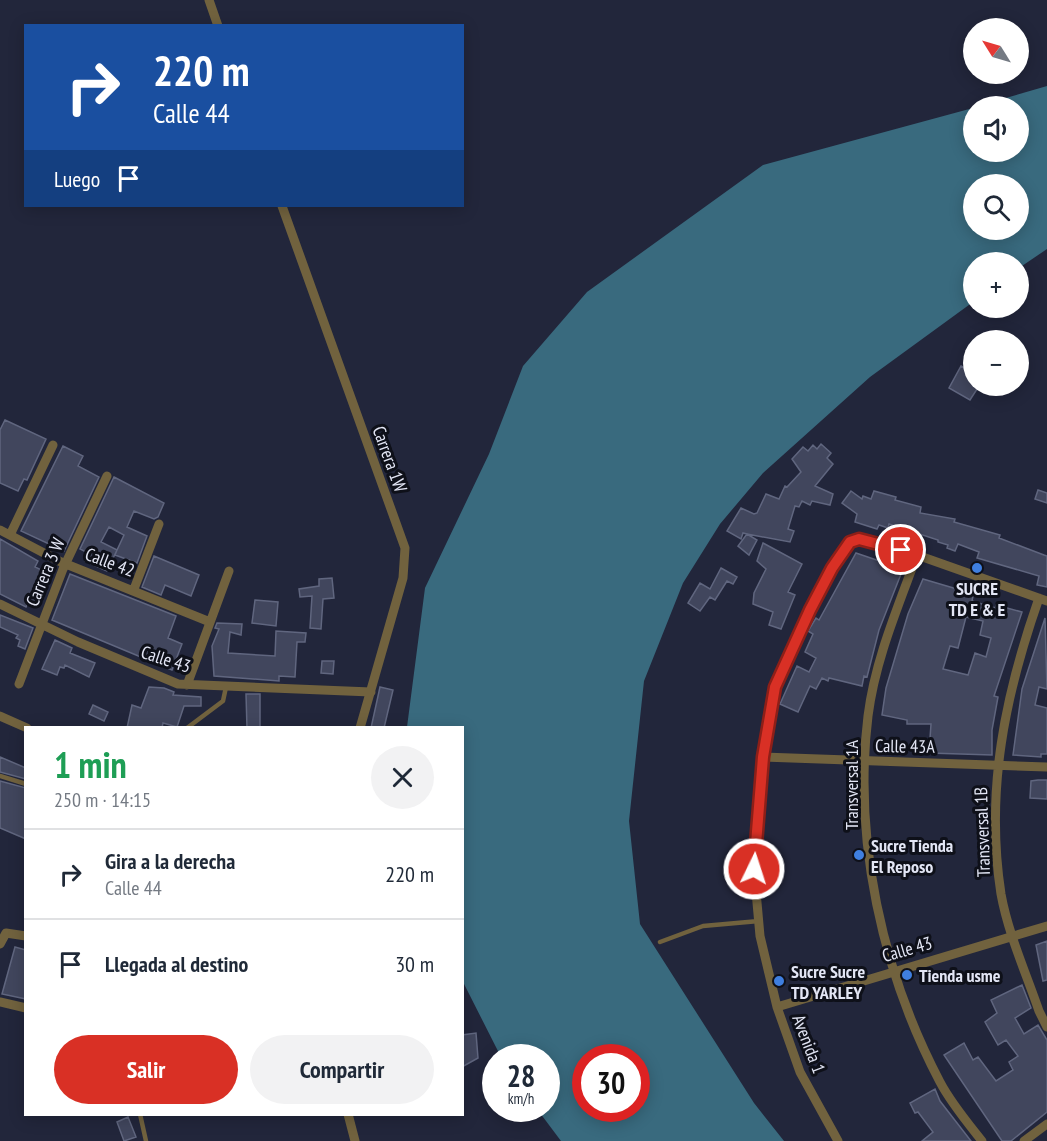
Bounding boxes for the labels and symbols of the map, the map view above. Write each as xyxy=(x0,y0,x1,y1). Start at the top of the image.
north arrow xyxy=(963,18,1029,84)
street label: Carrera 1W xyxy=(367,423,413,495)
pin xyxy=(875,524,926,575)
street label: Carrera 3 W xyxy=(20,534,70,610)
street label: Calle 42 xyxy=(82,542,138,582)
marker: SUCRE TD E & E xyxy=(970,561,984,575)
place label: SUCRE TD E & E xyxy=(949,577,1006,621)
street label: Calle 43 xyxy=(138,640,194,678)
street label: Calle 43A xyxy=(875,734,935,758)
street label: Transversal 1A xyxy=(840,740,863,830)
street label: Transversal 1B xyxy=(969,787,995,877)
place label: Sucre Tienda El Reposo xyxy=(871,834,953,878)
position arrow xyxy=(722,837,786,901)
marker: Sucre Tienda El Reposo xyxy=(852,848,866,862)
street label: Calle 43 xyxy=(879,931,935,967)
place label: Sucre Sucre TD YARLEY xyxy=(791,960,865,1004)
place label: Tienda usme xyxy=(919,964,1001,987)
marker: Tienda usme xyxy=(900,968,914,982)
marker: Sucre Sucre TD YARLEY xyxy=(772,974,786,988)
street label: Avenida 1 xyxy=(787,1011,831,1077)
speed limit sign: 30 xyxy=(572,1044,650,1122)

